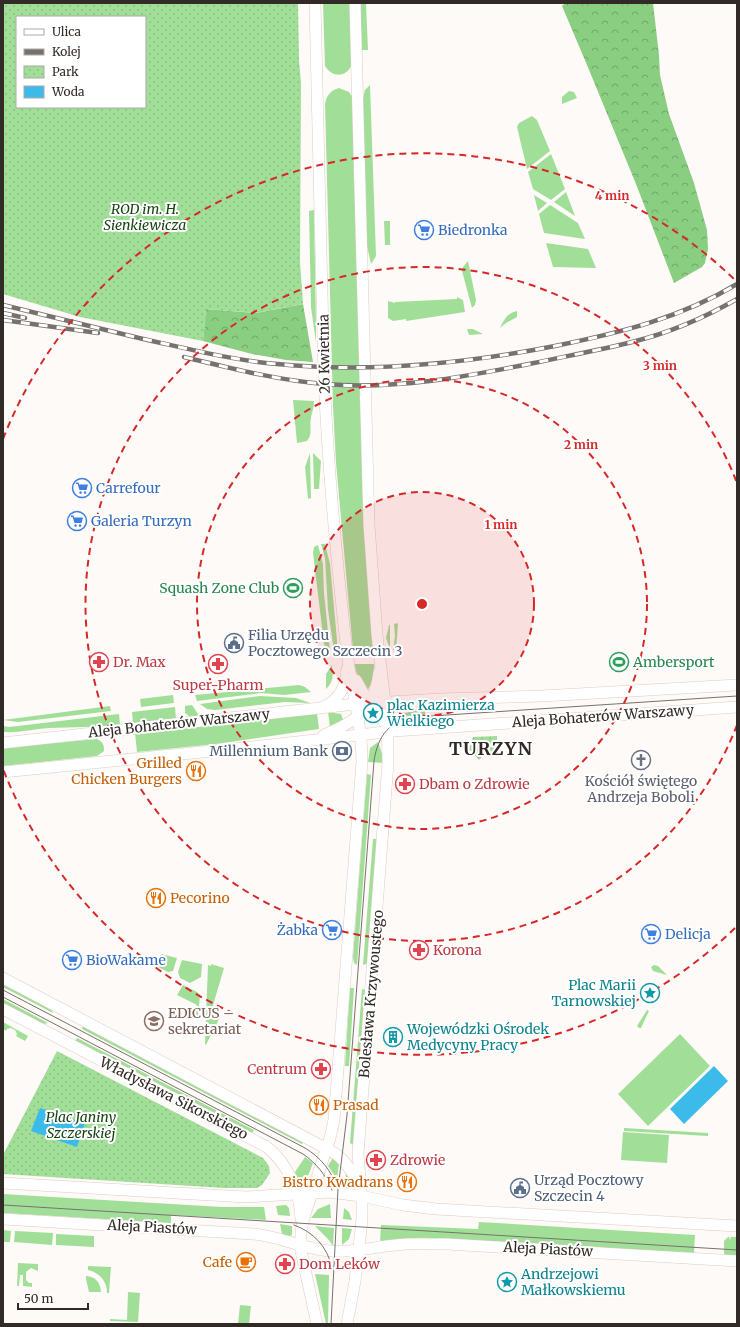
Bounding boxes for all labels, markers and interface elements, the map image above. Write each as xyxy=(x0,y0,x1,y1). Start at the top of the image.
legend xyxy=(16,16,146,108)
text: Ulica xyxy=(52,24,81,39)
text: Kolej xyxy=(52,44,81,59)
text: Park xyxy=(52,64,79,79)
text: Woda xyxy=(51,84,85,99)
text: 4 min xyxy=(595,188,629,203)
park label: ROD im. H. Sienkiewicza xyxy=(104,200,186,234)
supermarket icon: Biedronka xyxy=(413,219,435,241)
place label: Biedronka xyxy=(438,221,508,239)
street label: 26 Kwietnia xyxy=(314,314,334,394)
text: 3 min xyxy=(643,358,677,373)
text: 2 min xyxy=(564,437,598,452)
supermarket icon: Carrefour xyxy=(71,477,93,499)
place label: Carrefour xyxy=(96,479,161,497)
supermarket icon: Galeria Turzyn xyxy=(66,510,88,532)
place label: Galeria Turzyn xyxy=(91,512,192,530)
text: 1 min xyxy=(485,517,517,532)
sports icon: Squash Zone Club xyxy=(282,577,304,599)
place label: Squash Zone Club xyxy=(159,579,279,597)
centre of rings xyxy=(415,597,429,611)
place label: Filia Urzędu Pocztowego Szczecin 3 xyxy=(248,626,402,660)
public building icon: Filia Urzędu Pocztowego Szczecin 3 xyxy=(223,632,245,654)
pharmacy icon: Dr. Max xyxy=(88,651,110,673)
sports icon: Ambersport xyxy=(608,651,630,673)
place label: Dr. Max xyxy=(113,653,166,671)
pharmacy icon: Super-Pharm xyxy=(207,653,229,675)
place label: Ambersport xyxy=(632,653,715,671)
place label: Super-Pharm xyxy=(173,676,263,694)
place label: plac Kazimierza Wielkiego xyxy=(386,696,495,730)
street label: Aleja Bohaterów Warszawy xyxy=(510,701,695,731)
place icon: plac Kazimierza Wielkiego xyxy=(362,702,384,724)
street label: Aleja Bohaterów Warszawy xyxy=(86,704,272,742)
district label: TURZYN xyxy=(449,737,533,760)
bank icon: Millennium Bank xyxy=(331,740,353,762)
place label: Millennium Bank xyxy=(209,742,328,760)
church icon: Kościół świętego Andrzeja Boboli xyxy=(630,749,652,771)
place label: Grilled Chicken Burgers xyxy=(71,754,183,788)
restaurant icon: Grilled Chicken Burgers xyxy=(185,760,207,782)
place label: Kościół świętego Andrzeja Boboli xyxy=(585,772,697,806)
pharmacy icon: Dbam o Zdrowie xyxy=(394,773,416,795)
place label: Dbam o Zdrowie xyxy=(419,775,530,793)
restaurant icon: Pecorino xyxy=(145,887,167,909)
place label: Pecorino xyxy=(170,889,230,907)
street label: Bolesława Krzywoustego xyxy=(355,909,387,1079)
supermarket icon: Żabka xyxy=(321,919,343,941)
place label: Żabka xyxy=(277,921,318,939)
supermarket icon: Delicja xyxy=(640,923,662,945)
place label: Delicja xyxy=(665,925,711,943)
pharmacy icon: Korona xyxy=(408,939,430,961)
place label: Korona xyxy=(433,941,482,959)
supermarket icon: BioWakame xyxy=(61,949,83,971)
place label: BioWakame xyxy=(86,951,166,969)
place label: Plac Marii Tarnowskiej xyxy=(552,976,636,1010)
place icon: Plac Marii Tarnowskiej xyxy=(639,982,661,1004)
place label: EDICUS – sekretariat xyxy=(168,1004,242,1038)
school or university icon: EDICUS – sekretariat xyxy=(143,1010,165,1032)
place label: Wojewódzki Ośrodek Medycyny Pracy xyxy=(406,1020,549,1054)
building icon: Wojewódzki Ośrodek Medycyny Pracy xyxy=(382,1026,404,1048)
street label: Władysława Sikorskiego xyxy=(96,1052,251,1143)
pharmacy icon: Centrum xyxy=(310,1058,332,1080)
place label: Centrum xyxy=(247,1060,307,1078)
restaurant icon: Prasad xyxy=(308,1094,330,1116)
place label: Prasad xyxy=(333,1096,379,1114)
park label: Plac Janiny Szczerskiej xyxy=(46,1108,117,1142)
pharmacy icon: Zdrowie xyxy=(365,1149,387,1171)
place label: Zdrowie xyxy=(390,1151,445,1169)
restaurant icon: Bistro Kwadrans xyxy=(396,1171,418,1193)
place label: Urząd Pocztowy Szczecin 4 xyxy=(534,1171,644,1205)
place label: Bistro Kwadrans xyxy=(282,1173,393,1191)
public building icon: Urząd Pocztowy Szczecin 4 xyxy=(509,1177,531,1199)
street label: Aleja Piastów xyxy=(106,1216,197,1238)
street label: Aleja Piastów xyxy=(502,1238,593,1260)
cafe icon: Cafe xyxy=(235,1251,257,1273)
place label: Cafe xyxy=(203,1253,232,1271)
pharmacy icon: Dom Leków xyxy=(274,1253,296,1275)
place label: Dom Leków xyxy=(299,1255,380,1273)
place label: Andrzejowi Małkowskiemu xyxy=(520,1265,626,1299)
place icon: Andrzejowi Małkowskiemu xyxy=(496,1271,518,1293)
scale bar xyxy=(18,1285,88,1311)
text: 50 m xyxy=(24,1291,53,1306)

